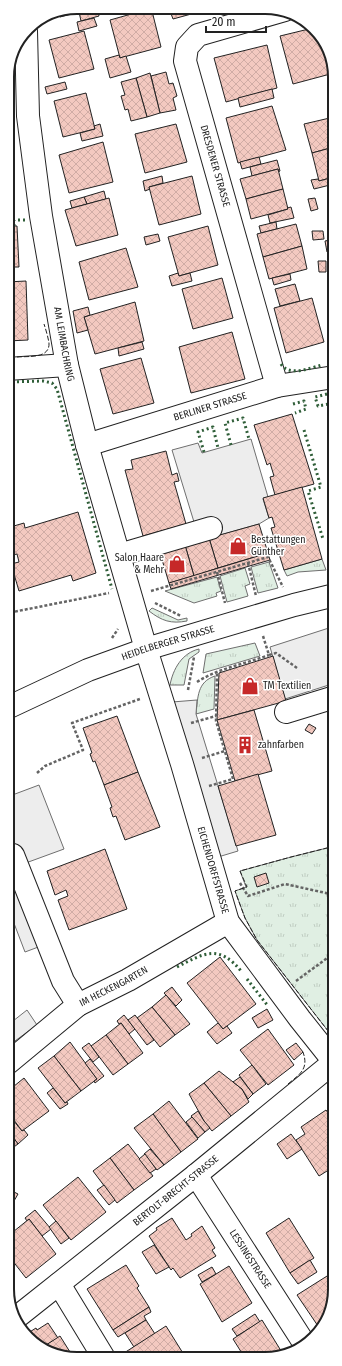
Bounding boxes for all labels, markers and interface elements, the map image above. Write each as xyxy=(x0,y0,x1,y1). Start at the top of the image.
scale bar xyxy=(206,8,266,34)
text: 20 m xyxy=(212,15,236,29)
street label: DRESDENER STRASSE xyxy=(198,124,232,209)
street label: AM LEIMBACHRING xyxy=(51,306,77,383)
street label: BERLINER STRASSE xyxy=(172,390,249,424)
place label: Bestattungen Günther xyxy=(251,534,306,558)
shop icon: Bestattungen Günther xyxy=(228,536,248,556)
place label: Salon Haare & Mehr xyxy=(115,552,165,576)
shop icon: Salon Haare & Mehr xyxy=(167,554,187,574)
street label: HEIDELBERGER STRASSE xyxy=(120,623,216,663)
shop icon: TM Textilien xyxy=(240,676,260,696)
place label: TM Textilien xyxy=(263,680,311,692)
building icon: zahnfarben xyxy=(235,735,255,755)
place label: zahnfarben xyxy=(258,739,304,751)
street label: EICHENDORFFSTRASSE xyxy=(195,825,231,915)
street label: IM HECKENGARTEN xyxy=(77,964,150,1009)
street label: BERTOLT-BRECHT-STRASSE xyxy=(131,1153,221,1229)
street label: LESSINGSTRASSE xyxy=(227,1227,274,1291)

